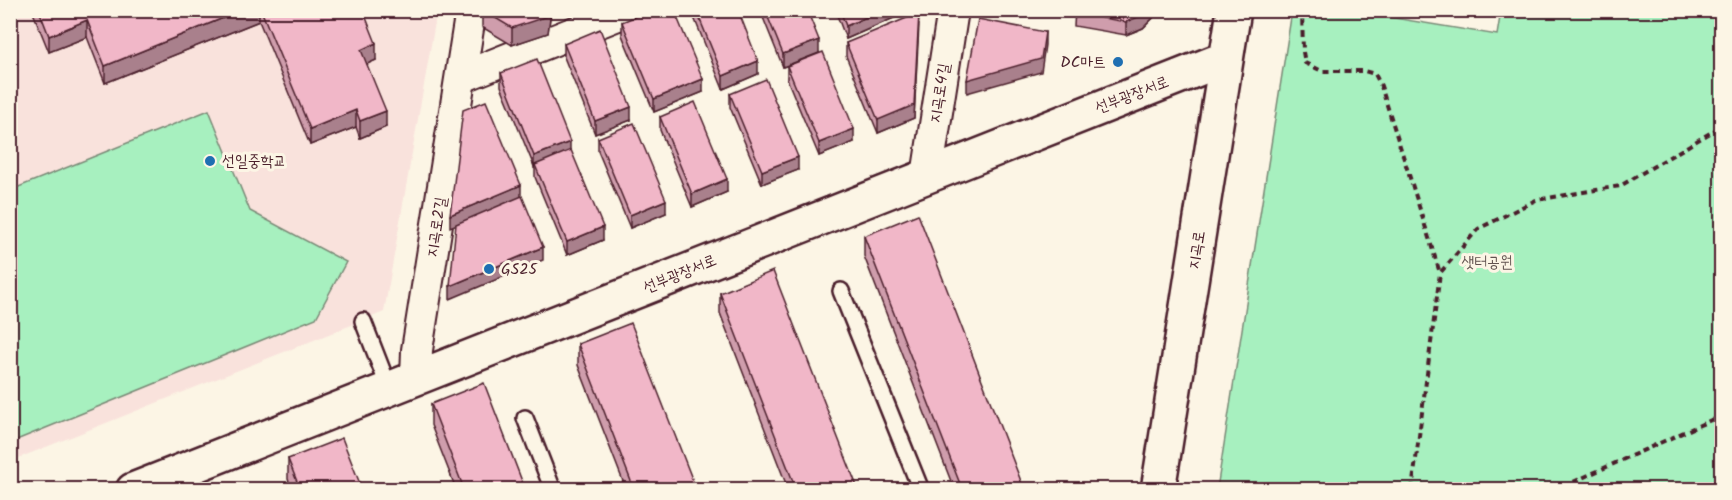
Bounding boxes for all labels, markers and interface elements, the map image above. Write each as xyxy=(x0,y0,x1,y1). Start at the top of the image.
place label: DC마트 xyxy=(1060,50,1106,75)
marker: DC마트 xyxy=(1111,55,1125,69)
street label: 지곡로4길 xyxy=(923,61,957,125)
street label: 선부광장서로 xyxy=(1091,69,1173,121)
place label: 선일중학교 xyxy=(222,149,286,174)
marker: 선일중학교 xyxy=(203,154,217,168)
street label: 지곡로2길 xyxy=(420,195,454,259)
street label: 지곡로 xyxy=(1182,229,1212,271)
street label: 선부광장서로 xyxy=(640,248,720,300)
park label: 샛터공원 xyxy=(1461,250,1513,275)
place label: GS25 xyxy=(501,257,539,282)
marker: GS25 xyxy=(482,262,496,276)

